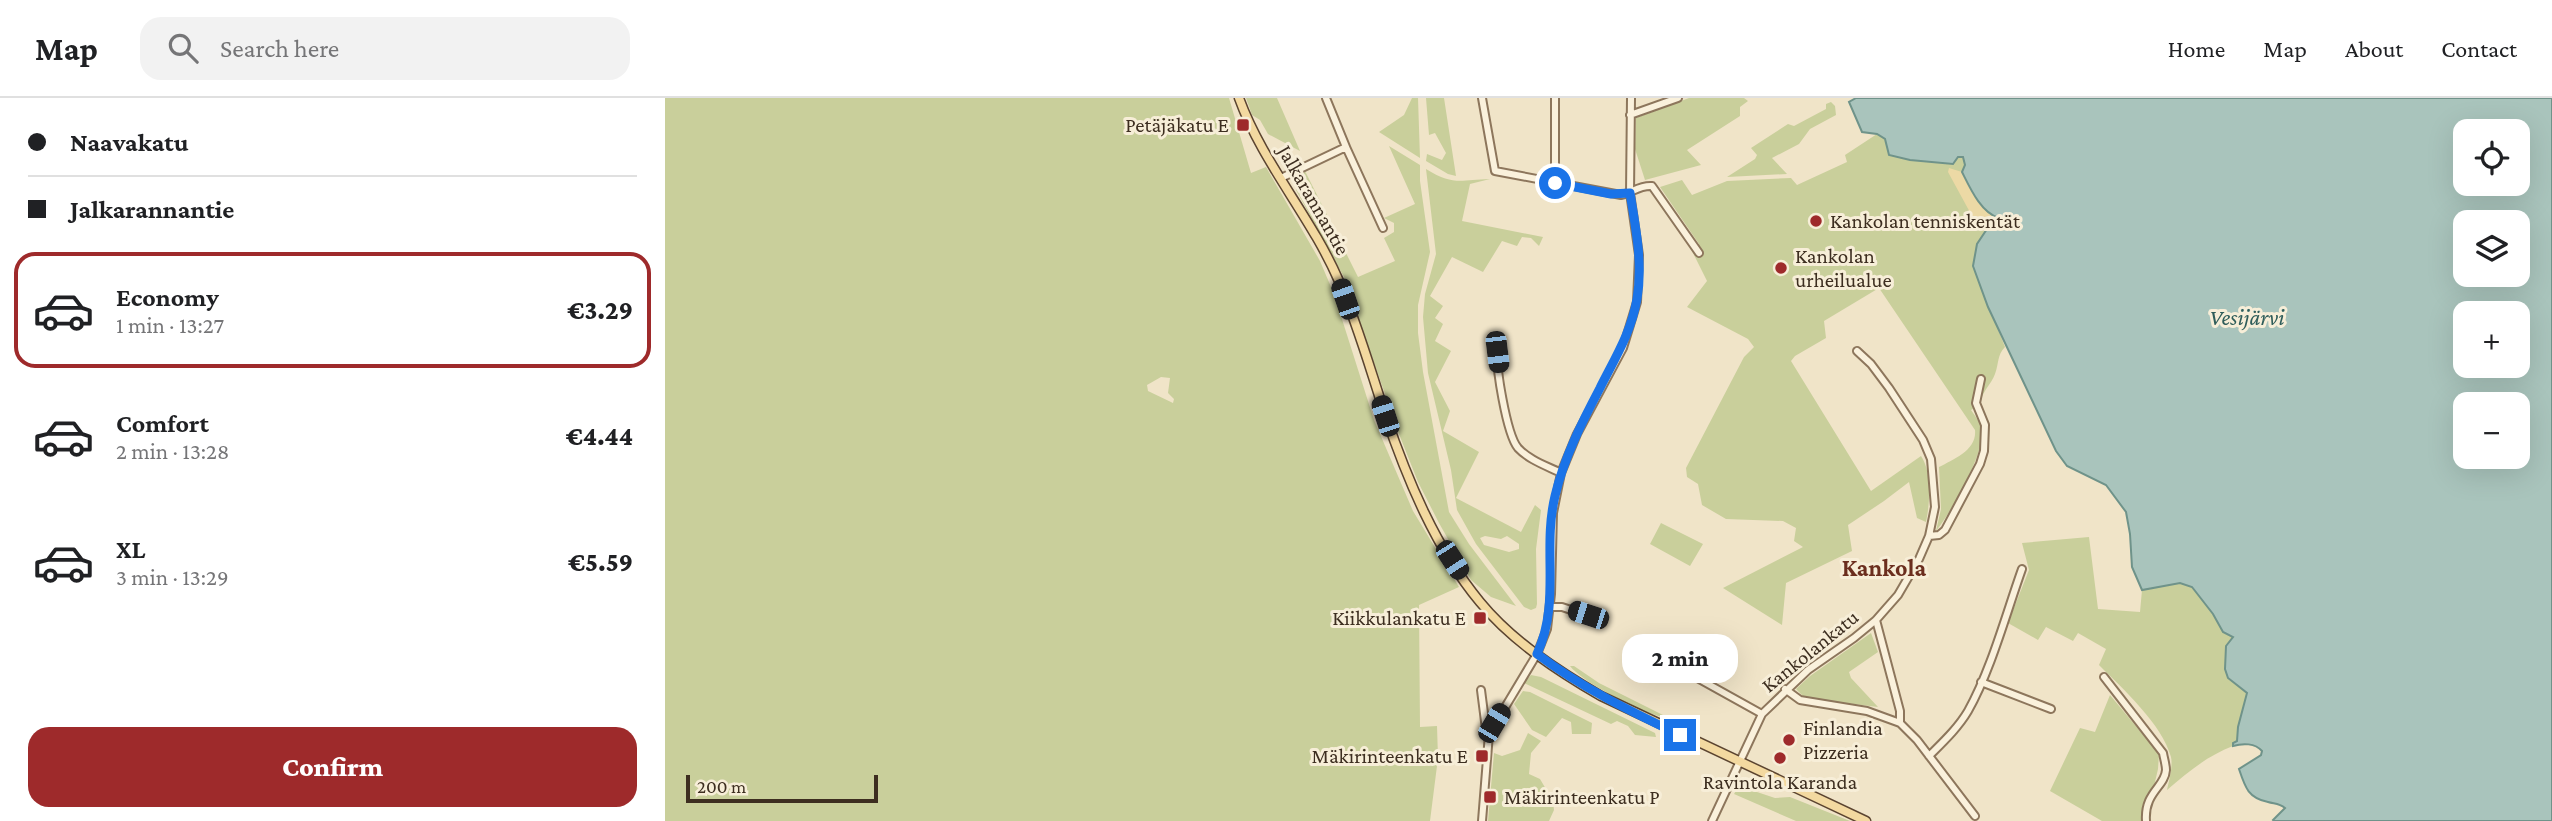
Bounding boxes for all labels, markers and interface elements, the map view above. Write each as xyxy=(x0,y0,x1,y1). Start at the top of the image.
search box xyxy=(140,17,630,80)
icon: search xyxy=(164,29,202,67)
text: Map xyxy=(35,30,98,67)
text: Search here xyxy=(220,34,339,63)
text: Home xyxy=(2168,35,2225,62)
text: Map xyxy=(2263,35,2307,62)
text: About xyxy=(2345,35,2403,62)
text: Contact xyxy=(2441,35,2517,62)
place label: Petäjäkatu E xyxy=(1125,113,1229,137)
marker: Petäjäkatu E xyxy=(1235,117,1251,133)
map controls xyxy=(2453,119,2530,469)
button: locate xyxy=(2453,119,2530,196)
text: Naavakatu xyxy=(70,128,188,157)
street label: Jalkarannantie xyxy=(1272,139,1355,259)
route start xyxy=(1539,167,1571,199)
text: Jalkarannantie xyxy=(70,195,234,224)
place label: Kankolan tenniskentät xyxy=(1830,209,2021,233)
button: layers xyxy=(2453,210,2530,287)
marker: Kankolan tenniskentät xyxy=(1808,213,1824,229)
place label: Kankolan urheilualue xyxy=(1795,244,1892,292)
marker: Kankolan urheilualue xyxy=(1773,260,1789,276)
car xyxy=(1329,276,1362,322)
icon: car xyxy=(32,279,95,342)
text: Economy xyxy=(116,283,219,312)
text: €3.29 xyxy=(567,296,633,325)
button: + xyxy=(2453,301,2530,378)
water label: Vesijärvi xyxy=(2209,304,2285,331)
text: 1 min · 13:27 xyxy=(116,312,224,338)
car xyxy=(1485,330,1510,374)
button: − xyxy=(2453,392,2530,469)
car xyxy=(1369,393,1402,439)
icon: car xyxy=(32,405,95,468)
text: Comfort xyxy=(116,409,209,438)
text: €4.44 xyxy=(566,422,633,451)
text: 2 min · 13:28 xyxy=(116,438,229,464)
icon: car xyxy=(32,531,95,594)
text: XL xyxy=(116,535,145,564)
car xyxy=(1432,537,1473,583)
text: €5.59 xyxy=(568,548,633,577)
district label: Kankola xyxy=(1842,554,1927,581)
text: 3 min · 13:29 xyxy=(116,564,229,590)
car xyxy=(1565,599,1612,631)
street label: Kankolankatu xyxy=(1757,605,1863,697)
place label: Kiikkulankatu E xyxy=(1332,606,1466,630)
marker: Kiikkulankatu E xyxy=(1472,610,1488,626)
callout: 2 min xyxy=(1622,634,1738,682)
text: 2 min xyxy=(1652,645,1708,671)
car xyxy=(1475,700,1514,746)
place label: Finlandia Pizzeria xyxy=(1803,716,1883,764)
route end xyxy=(1664,719,1696,751)
button: Confirm xyxy=(28,727,637,807)
marker: Finlandia Pizzeria xyxy=(1781,732,1797,748)
place label: Mäkirinteenkatu E xyxy=(1311,744,1468,768)
marker: Mäkirinteenkatu E xyxy=(1474,748,1490,764)
marker: Ravintola Karanda xyxy=(1772,750,1788,766)
place label: Ravintola Karanda xyxy=(1703,770,1857,794)
scale bar xyxy=(686,772,879,804)
text: 200 m xyxy=(697,776,746,797)
place label: Mäkirinteenkatu P xyxy=(1504,785,1660,809)
marker: Mäkirinteenkatu P xyxy=(1482,789,1498,805)

